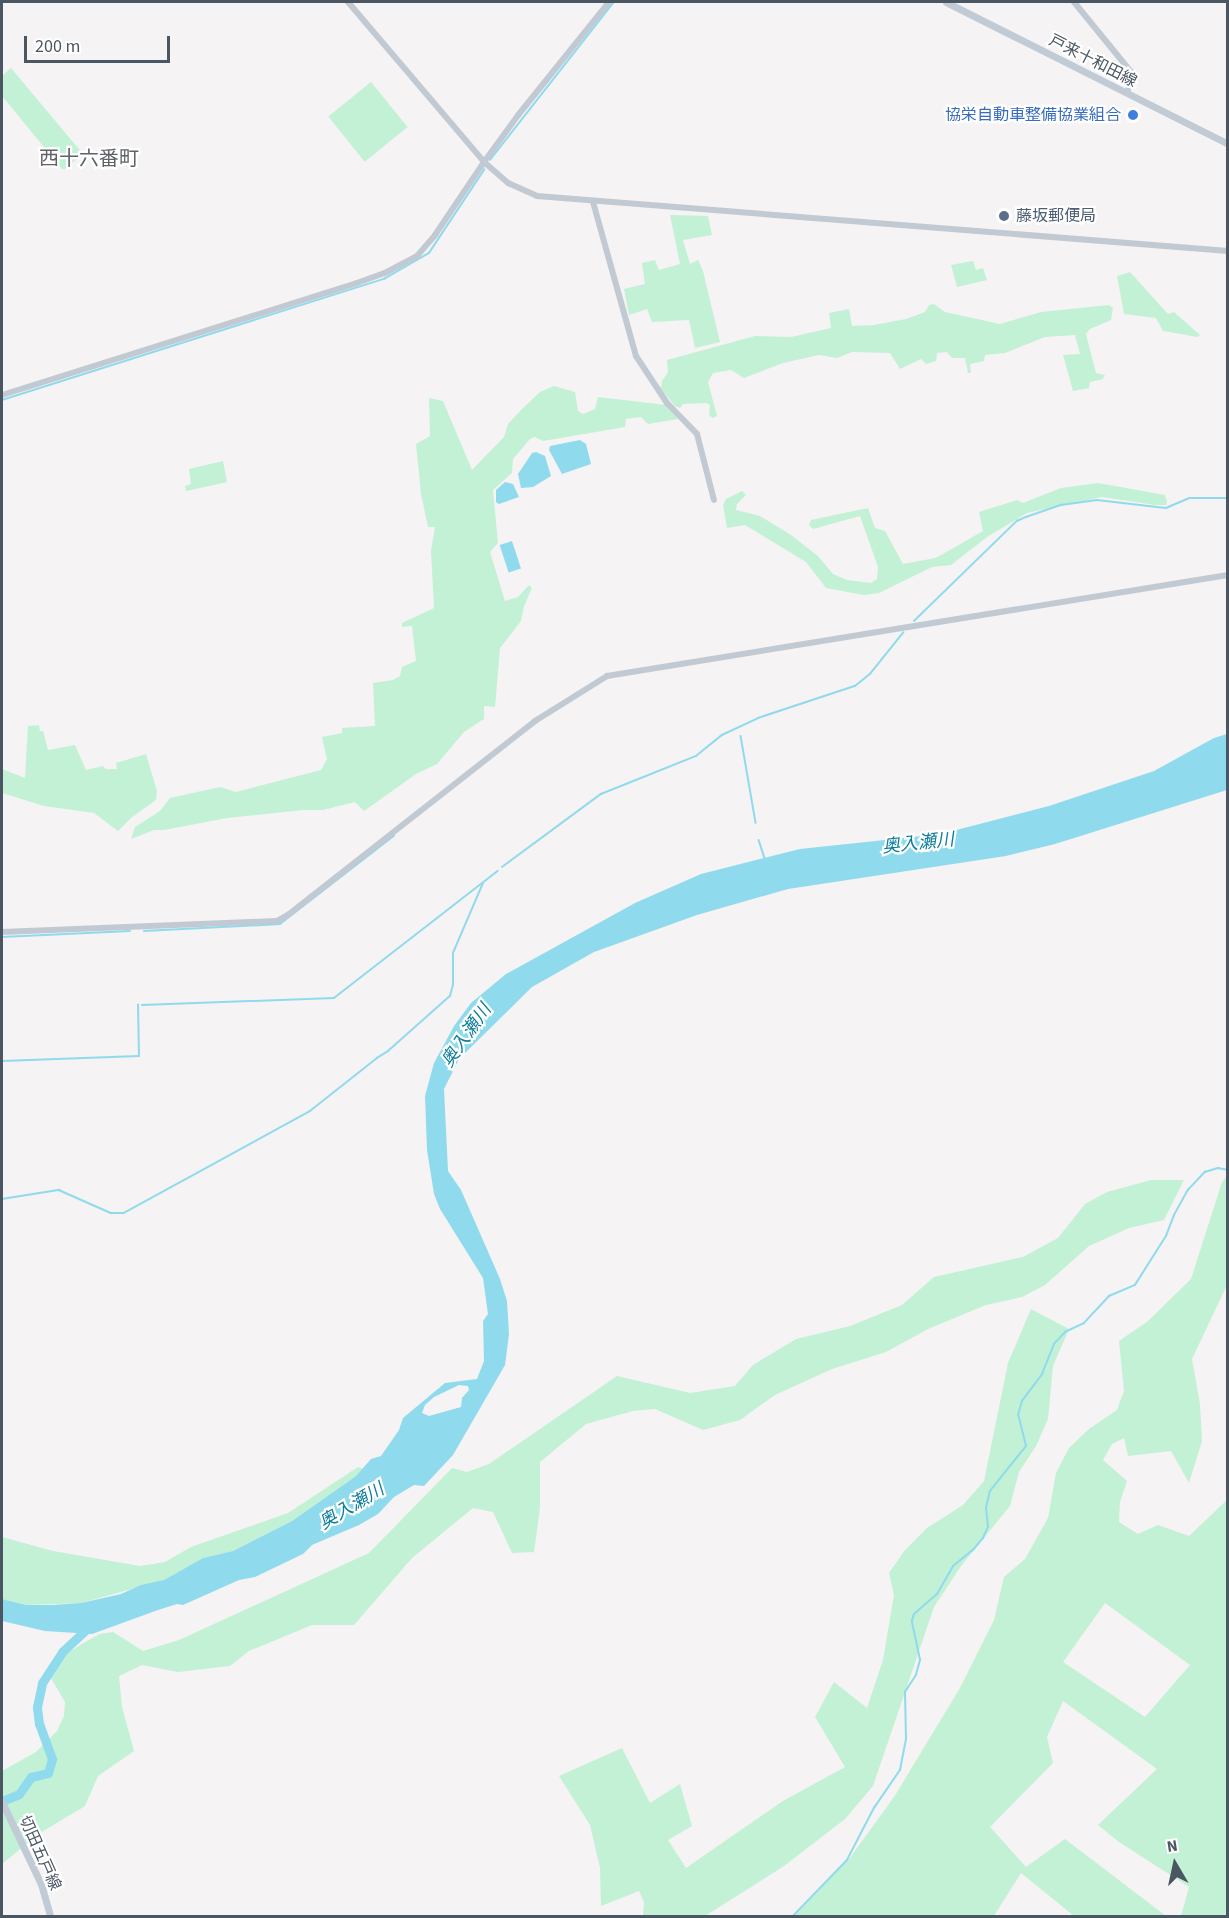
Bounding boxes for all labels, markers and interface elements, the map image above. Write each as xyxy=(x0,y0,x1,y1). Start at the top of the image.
scale bar xyxy=(27,24,172,62)
street label: 戸来十和田線 xyxy=(1046,31,1140,91)
text: 200 m xyxy=(35,34,80,59)
place label: 協栄自動車整備協業組合 xyxy=(945,105,1121,125)
marker: 協栄自動車整備協業組合 xyxy=(1126,108,1140,122)
district label: 西十六番町 xyxy=(39,147,139,171)
place label: 藤坂郵便局 xyxy=(1016,206,1096,226)
marker: 藤坂郵便局 xyxy=(997,209,1011,223)
water label: 奥入瀬川 xyxy=(881,829,955,859)
water label: 奥入瀬川 xyxy=(438,1000,496,1072)
water label: 奥入瀬川 xyxy=(316,1479,388,1535)
street label: 切田五戸線 xyxy=(15,1813,65,1893)
north arrow xyxy=(1145,1834,1205,1894)
text: N xyxy=(1165,1835,1179,1858)

